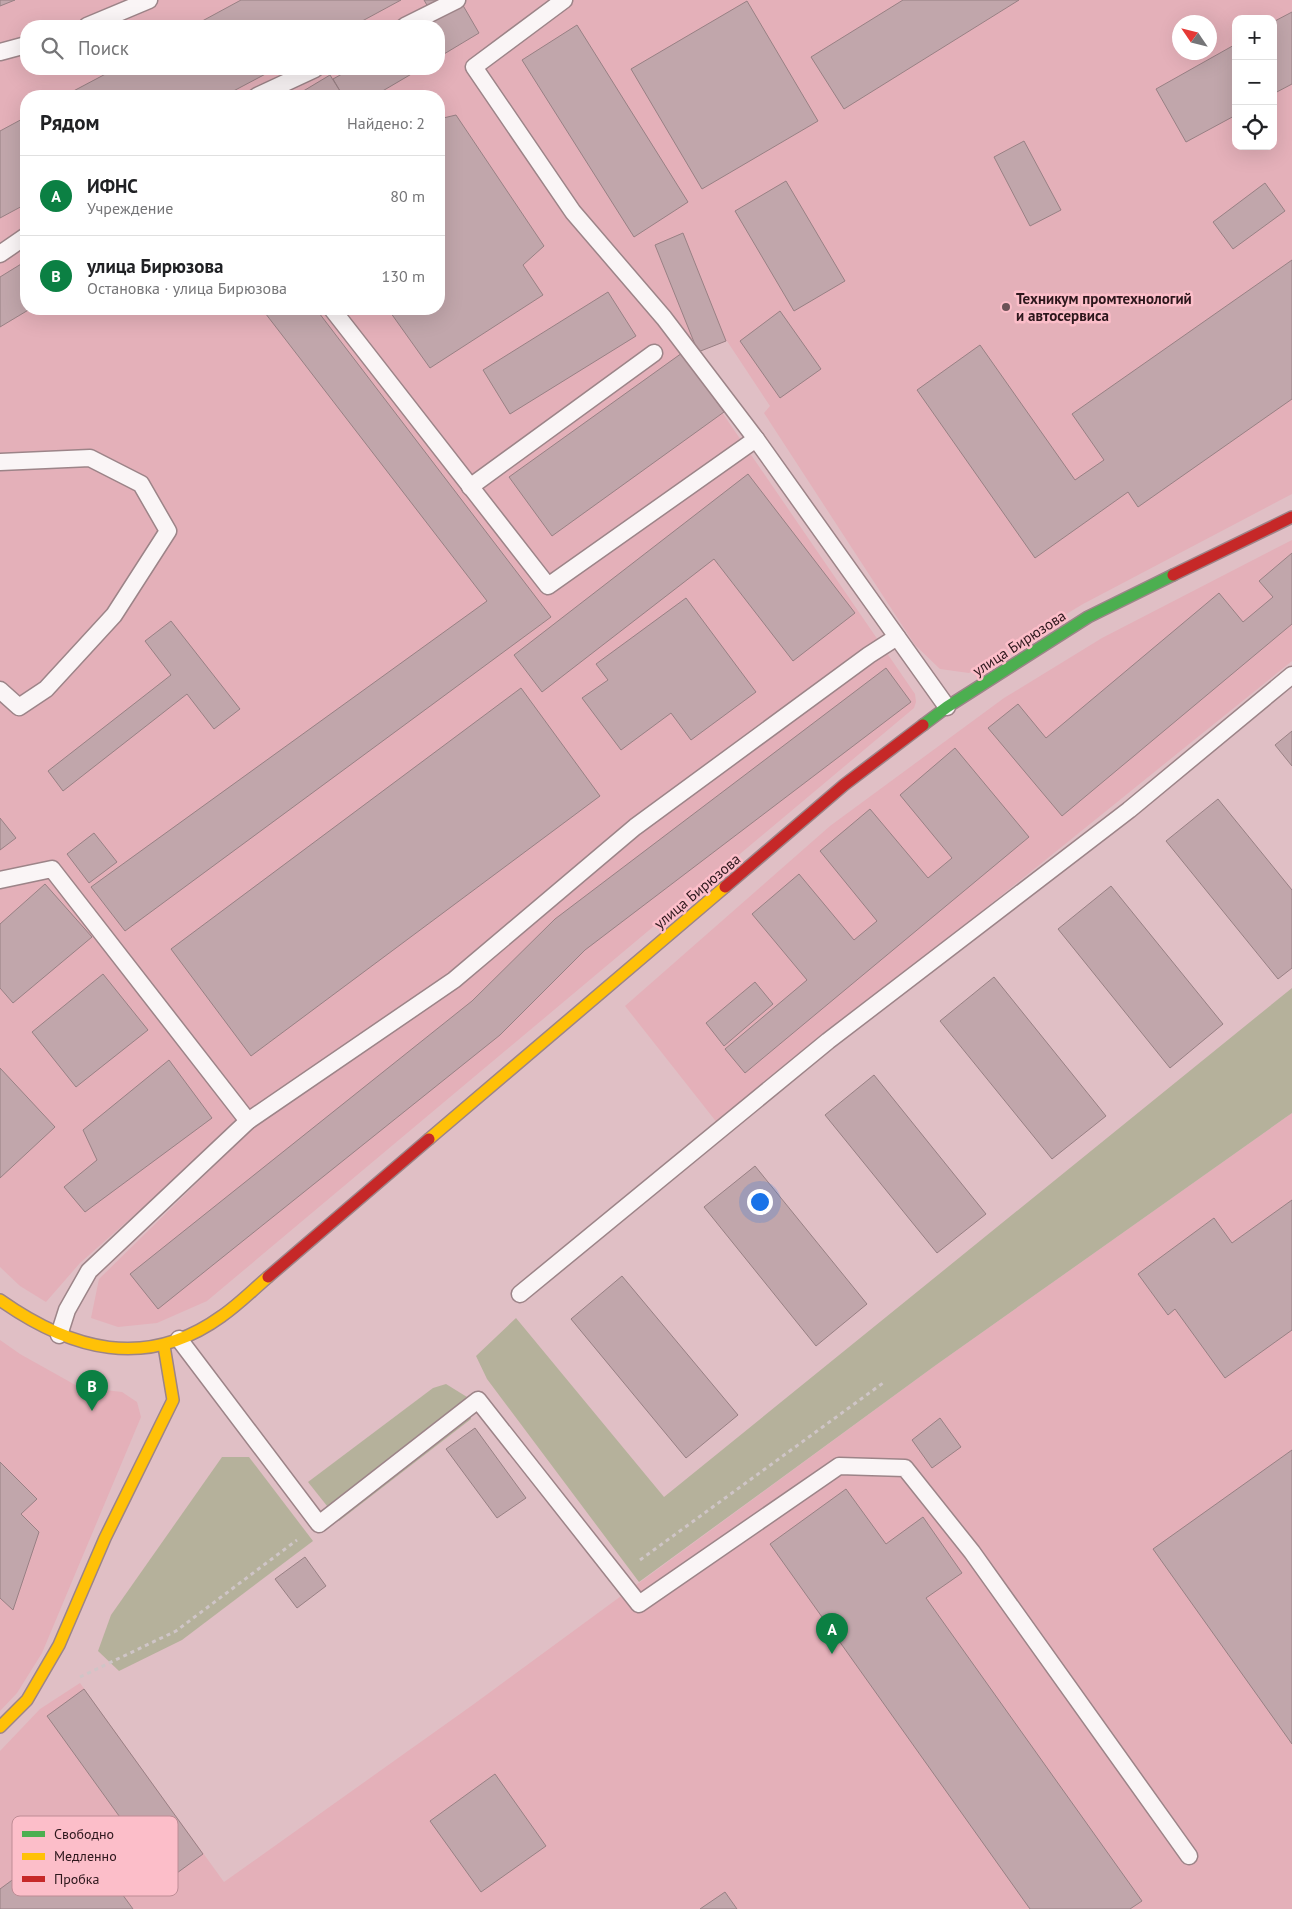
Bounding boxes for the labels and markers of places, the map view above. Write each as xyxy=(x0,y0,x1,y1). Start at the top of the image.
place label: Техникум промтехнологий и автосервиса xyxy=(1016,289,1192,325)
marker: Техникум промтехнологий и автосервиса xyxy=(1000,301,1012,313)
pin: B xyxy=(76,1370,108,1411)
pin: A xyxy=(816,1613,848,1654)

